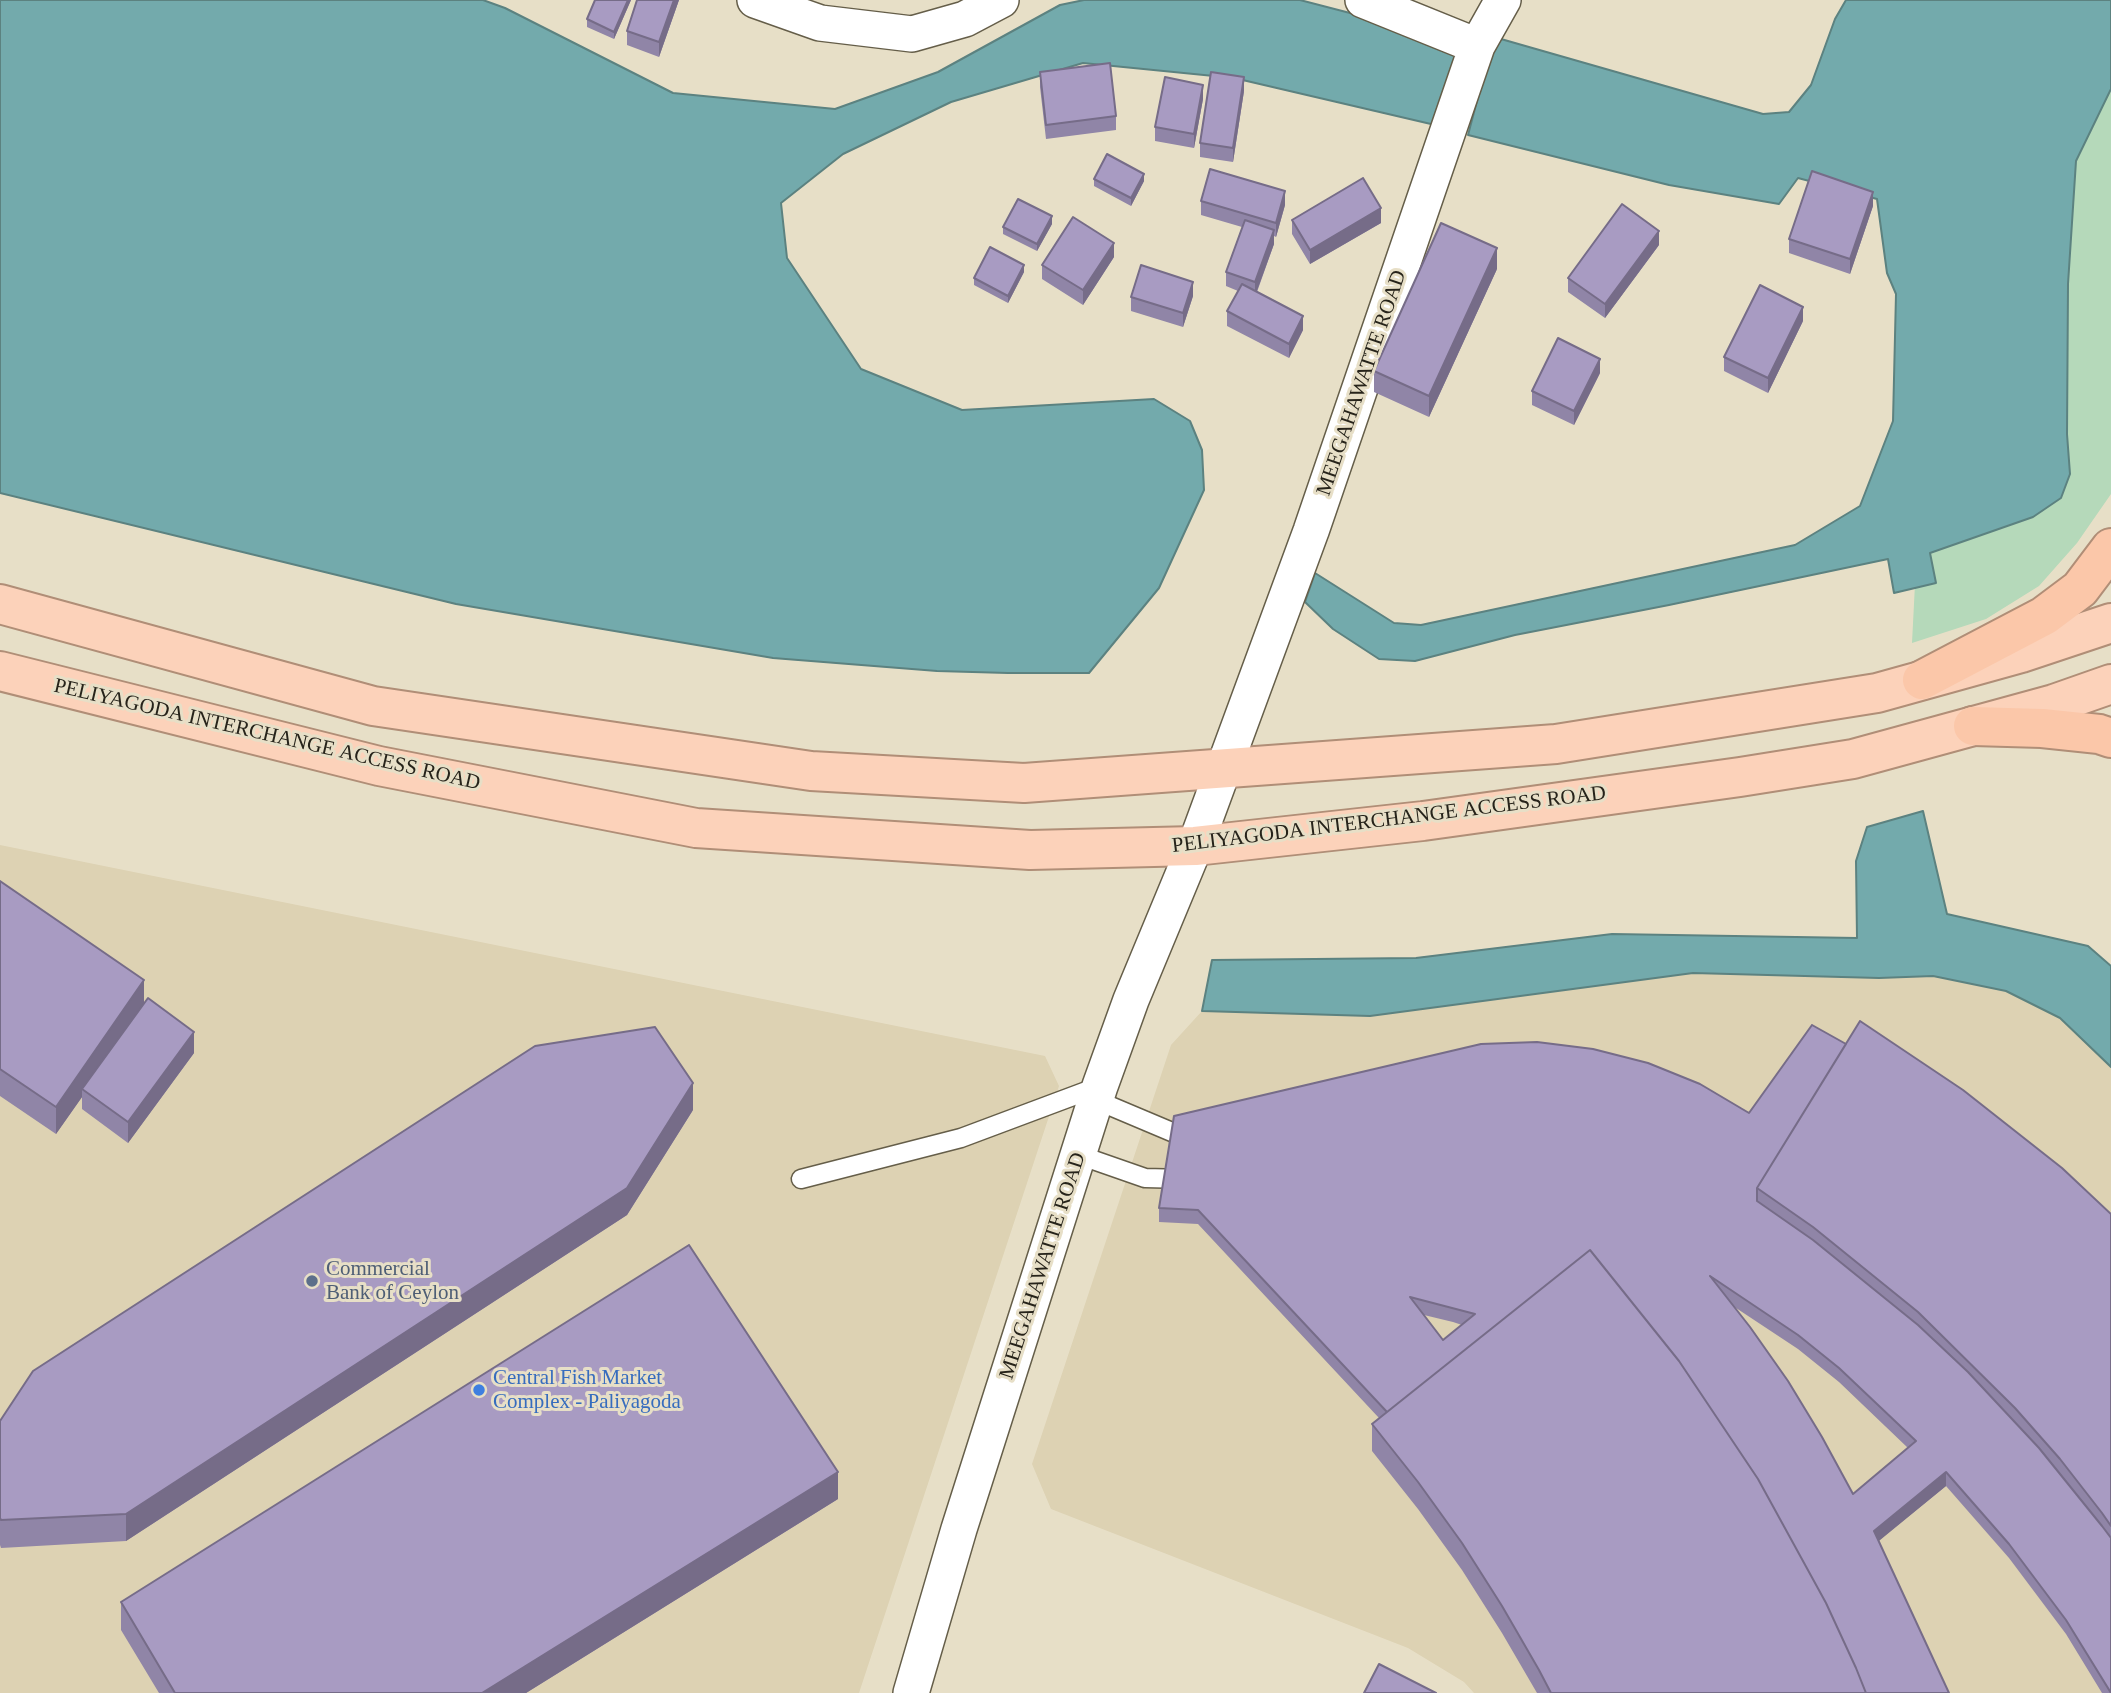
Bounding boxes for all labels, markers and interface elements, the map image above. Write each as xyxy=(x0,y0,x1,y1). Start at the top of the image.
street label: MEEGAHAWATTE ROAD xyxy=(1312,267,1412,499)
street label: PELIYAGODA INTERCHANGE ACCESS ROAD xyxy=(51,674,483,796)
street label: PELIYAGODA INTERCHANGE ACCESS ROAD xyxy=(1171,781,1607,859)
street label: MEEGAHAWATTE ROAD xyxy=(994,1149,1092,1383)
place label: Commercial Bank of Ceylon xyxy=(326,1256,459,1306)
marker: Commercial Bank of Ceylon xyxy=(304,1273,320,1289)
place label: Central Fish Market Complex - Paliyagoda xyxy=(493,1365,681,1415)
marker: Central Fish Market Complex - Paliyagoda xyxy=(471,1382,487,1398)

